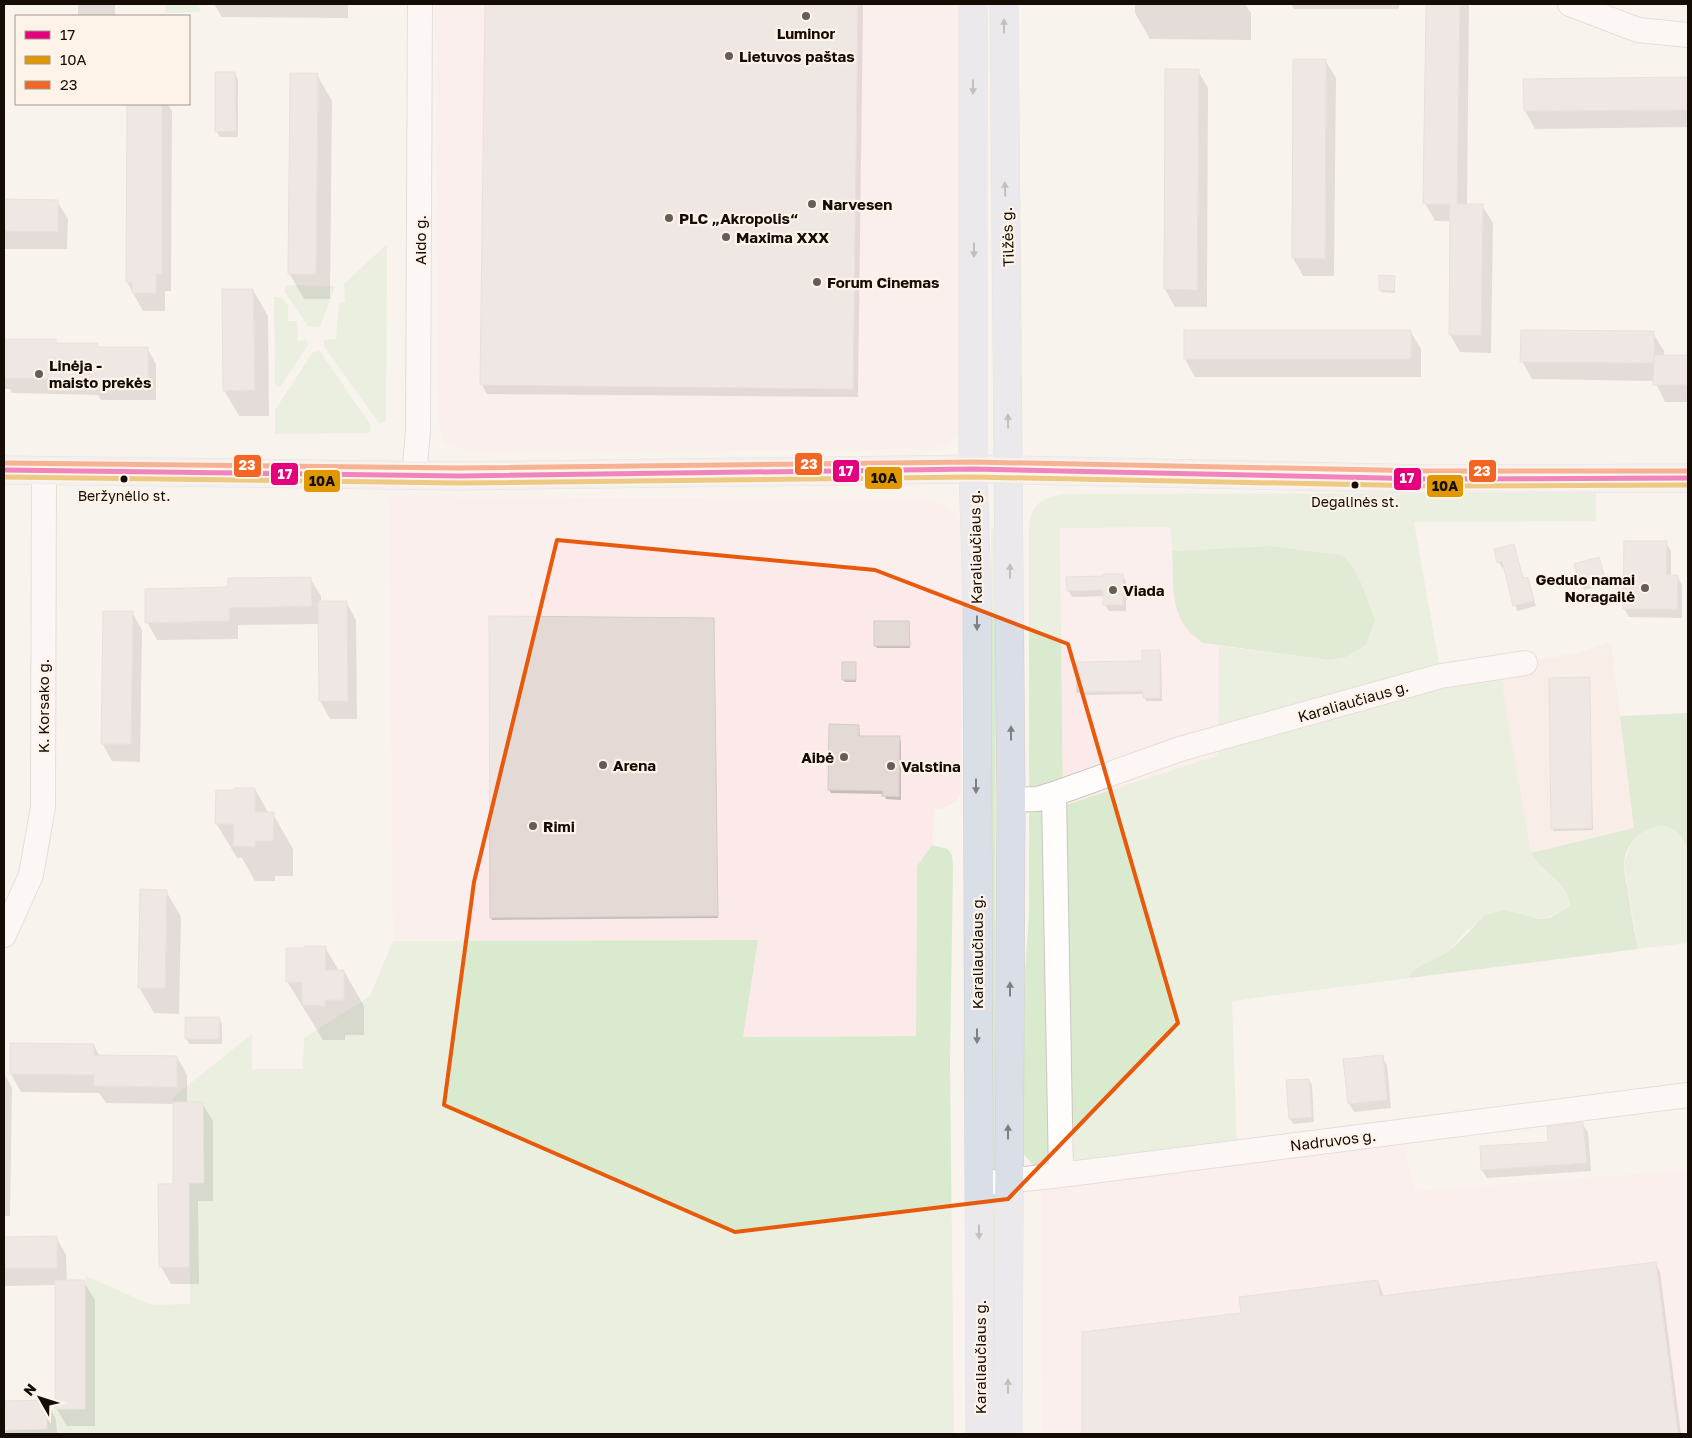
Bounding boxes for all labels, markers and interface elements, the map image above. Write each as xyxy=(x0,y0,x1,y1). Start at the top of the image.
marker: Luminor xyxy=(800,10,812,22)
legend xyxy=(15,15,190,105)
one-way arrow xyxy=(1000,18,1008,34)
place label: Luminor xyxy=(777,24,835,42)
text: 17 xyxy=(60,25,75,43)
place label: Lietuvos paštas xyxy=(739,47,855,65)
text: 10A xyxy=(60,50,87,68)
marker: Lietuvos paštas xyxy=(723,50,735,62)
text: 23 xyxy=(60,75,77,93)
one-way arrow xyxy=(969,80,977,96)
one-way arrow xyxy=(1001,181,1009,197)
place label: Narvesen xyxy=(822,195,892,213)
marker: Narvesen xyxy=(806,198,818,210)
street label: Tilžės g. xyxy=(997,207,1017,267)
place label: PLC „Akropolis“ xyxy=(679,209,798,227)
marker: PLC „Akropolis“ xyxy=(663,212,675,224)
street label: Aido g. xyxy=(411,215,429,265)
place label: Maxima XXX xyxy=(736,228,829,246)
marker: Maxima XXX xyxy=(720,231,732,243)
one-way arrow xyxy=(970,242,978,258)
place label: Forum Cinemas xyxy=(827,273,939,291)
marker: Forum Cinemas xyxy=(811,276,823,288)
place label: Linėja - maisto prekės xyxy=(49,356,151,391)
marker: Linėja - maisto prekės xyxy=(33,368,45,380)
one-way arrow xyxy=(1004,413,1012,429)
line badge: 23 xyxy=(794,452,823,476)
line badge: 23 xyxy=(233,454,262,478)
text: 23 xyxy=(800,455,818,472)
text: 23 xyxy=(238,456,256,473)
line badge: 17 xyxy=(832,459,860,483)
line badge: 23 xyxy=(1468,459,1497,483)
line badge: 17 xyxy=(270,462,299,486)
text: 17 xyxy=(839,462,854,479)
text: 23 xyxy=(1473,462,1491,479)
text: 17 xyxy=(278,465,293,482)
line badge: 10A xyxy=(864,466,903,490)
line badge: 17 xyxy=(1393,467,1422,491)
line badge: 10A xyxy=(303,469,341,493)
text: 10A xyxy=(871,469,897,486)
text: 17 xyxy=(1400,469,1415,486)
text: 10A xyxy=(309,472,335,489)
marker: Beržynėlio st. xyxy=(119,474,129,484)
line badge: 10A xyxy=(1426,474,1464,498)
text: 10A xyxy=(1432,477,1458,494)
marker: Degalinės st. xyxy=(1350,480,1360,490)
place label: Beržynėlio st. xyxy=(78,487,170,504)
street label: Karaliaučiaus g. xyxy=(965,490,985,604)
place label: Degalinės st. xyxy=(1311,493,1399,510)
one-way arrow xyxy=(1006,563,1014,579)
place label: Gedulo namai Noragailė xyxy=(1536,570,1635,605)
place label: Viada xyxy=(1123,581,1165,599)
marker: Gedulo namai Noragailė xyxy=(1639,582,1651,594)
marker: Viada xyxy=(1107,584,1119,596)
one-way arrow xyxy=(973,615,981,631)
street label: K. Korsako g. xyxy=(34,659,52,753)
street label: Karaliaučiaus g. xyxy=(1296,677,1410,725)
one-way arrow xyxy=(1007,725,1015,741)
place label: Aibė xyxy=(801,748,834,766)
marker: Aibė xyxy=(838,751,850,763)
place label: Arena xyxy=(613,756,656,774)
place label: Valstina xyxy=(901,757,961,775)
marker: Arena xyxy=(597,759,609,771)
marker: Valstina xyxy=(885,760,897,772)
one-way arrow xyxy=(972,778,980,794)
place label: Rimi xyxy=(543,817,575,835)
marker: Rimi xyxy=(527,820,539,832)
street label: Karaliaučiaus g. xyxy=(968,895,986,1009)
one-way arrow xyxy=(1006,981,1014,997)
one-way arrow xyxy=(973,1028,981,1044)
one-way arrow xyxy=(1005,1124,1013,1140)
street label: Nadruvos g. xyxy=(1289,1126,1377,1154)
one-way arrow xyxy=(975,1225,983,1241)
street label: Karaliaučiaus g. xyxy=(971,1300,989,1414)
north arrow xyxy=(15,1373,65,1423)
one-way arrow xyxy=(1004,1377,1012,1393)
text: N xyxy=(20,1380,39,1399)

